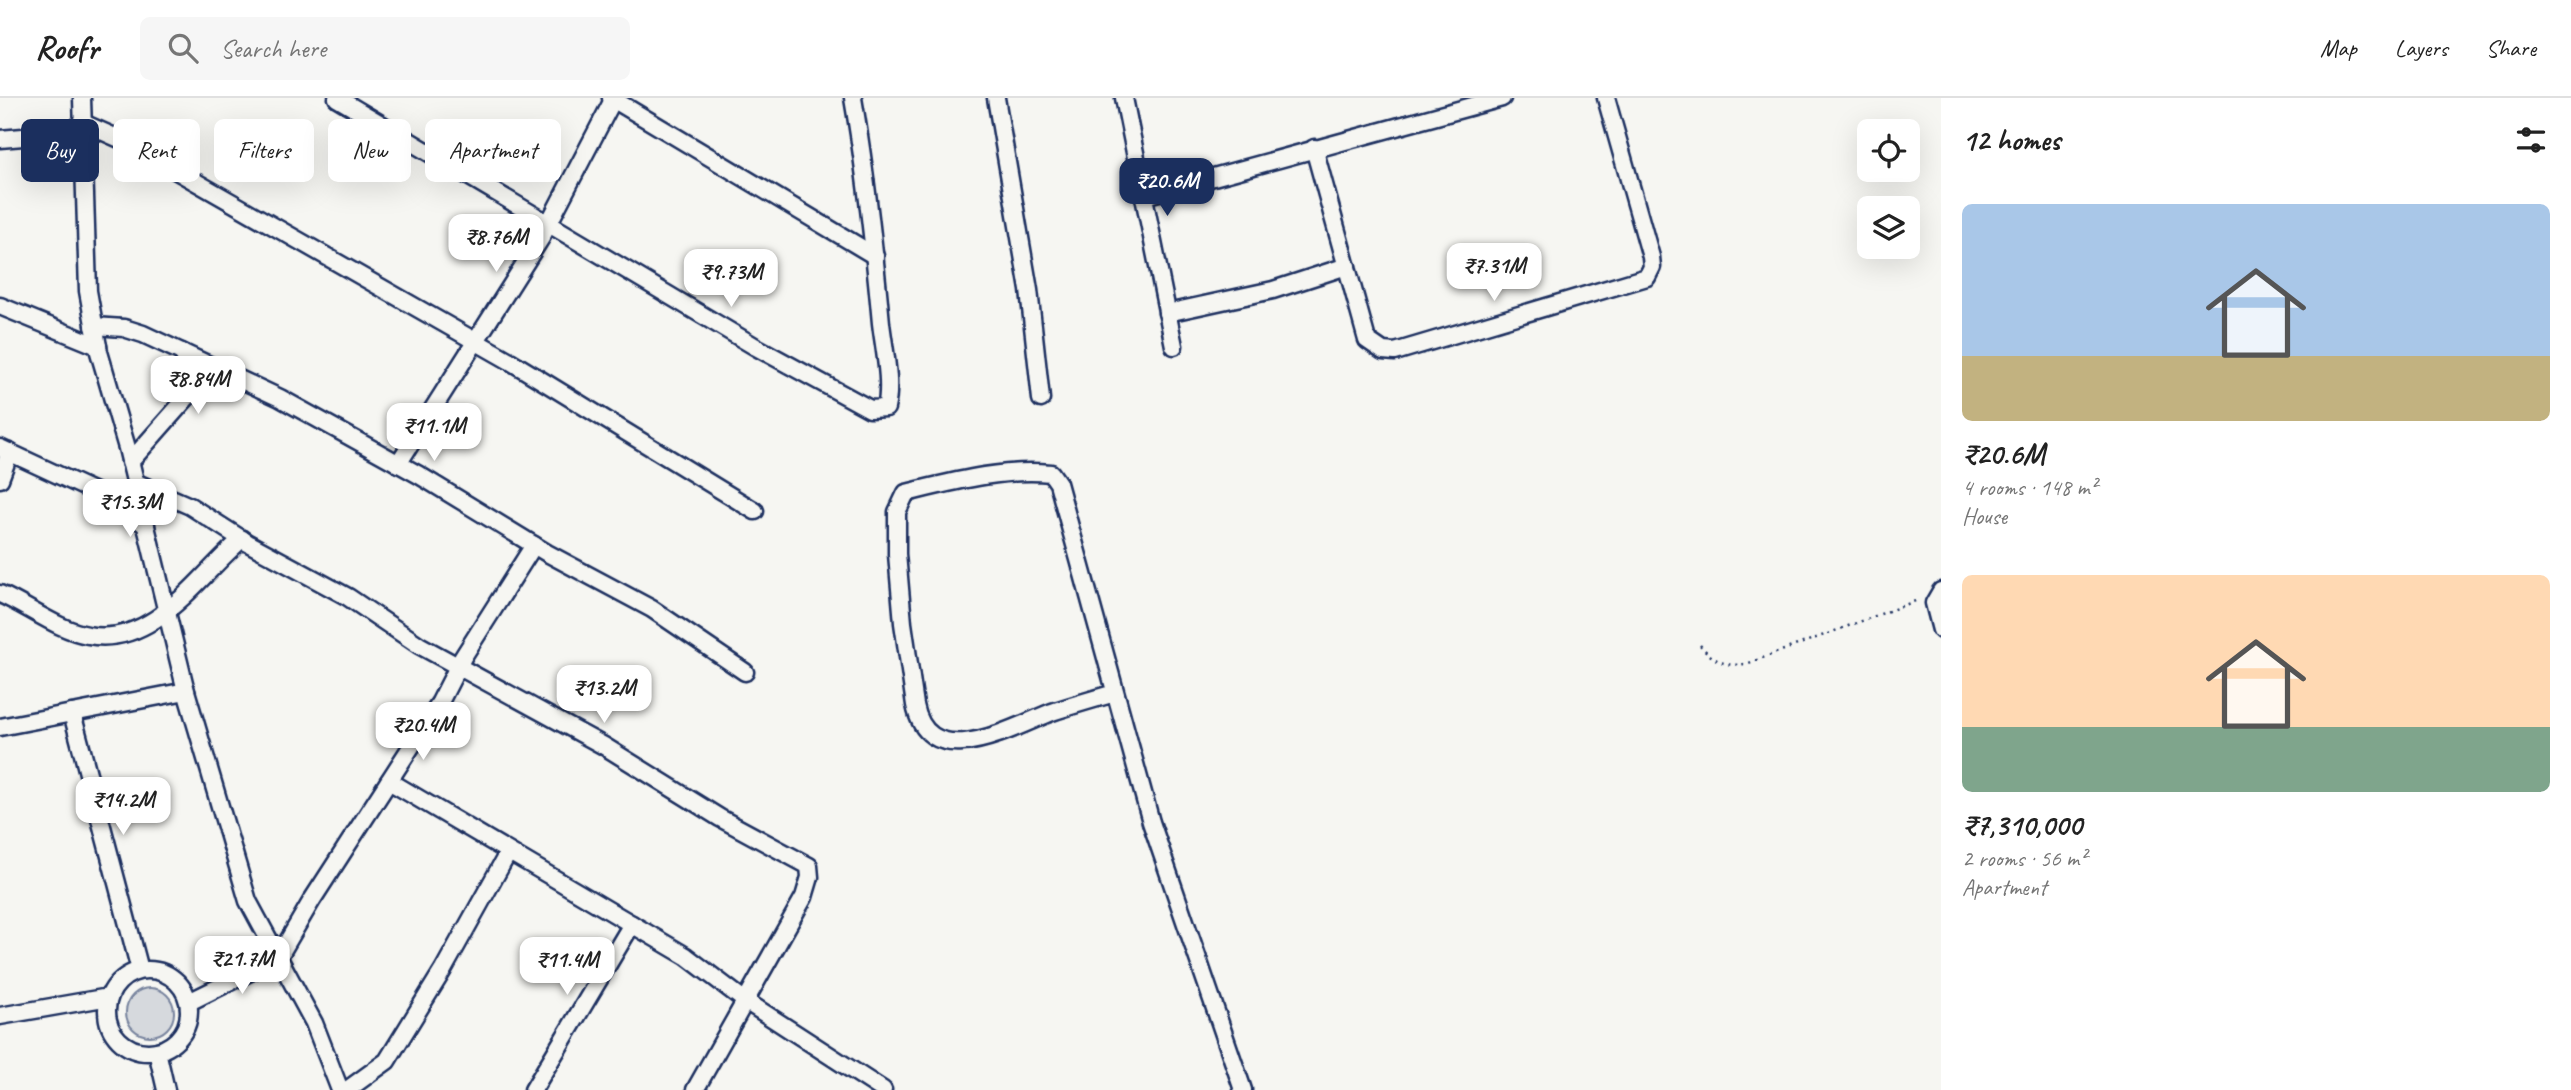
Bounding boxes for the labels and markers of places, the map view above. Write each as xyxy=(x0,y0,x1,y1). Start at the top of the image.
pin: ₹20.6M xyxy=(1110,158,1224,218)
pin: ₹8.76M xyxy=(439,214,553,274)
pin: ₹7.31M xyxy=(1437,244,1551,303)
pin: ₹9.73M xyxy=(674,250,788,309)
pin: ₹8.84M xyxy=(141,356,255,416)
pin: ₹11.1M xyxy=(377,404,491,463)
pin: ₹15.3M xyxy=(73,480,187,539)
pin: ₹13.2M xyxy=(547,666,661,725)
pin: ₹20.4M xyxy=(366,702,480,762)
pin: ₹14.2M xyxy=(66,778,180,837)
pin: ₹21.7M xyxy=(185,936,299,996)
pin: ₹11.4M xyxy=(510,937,624,997)

